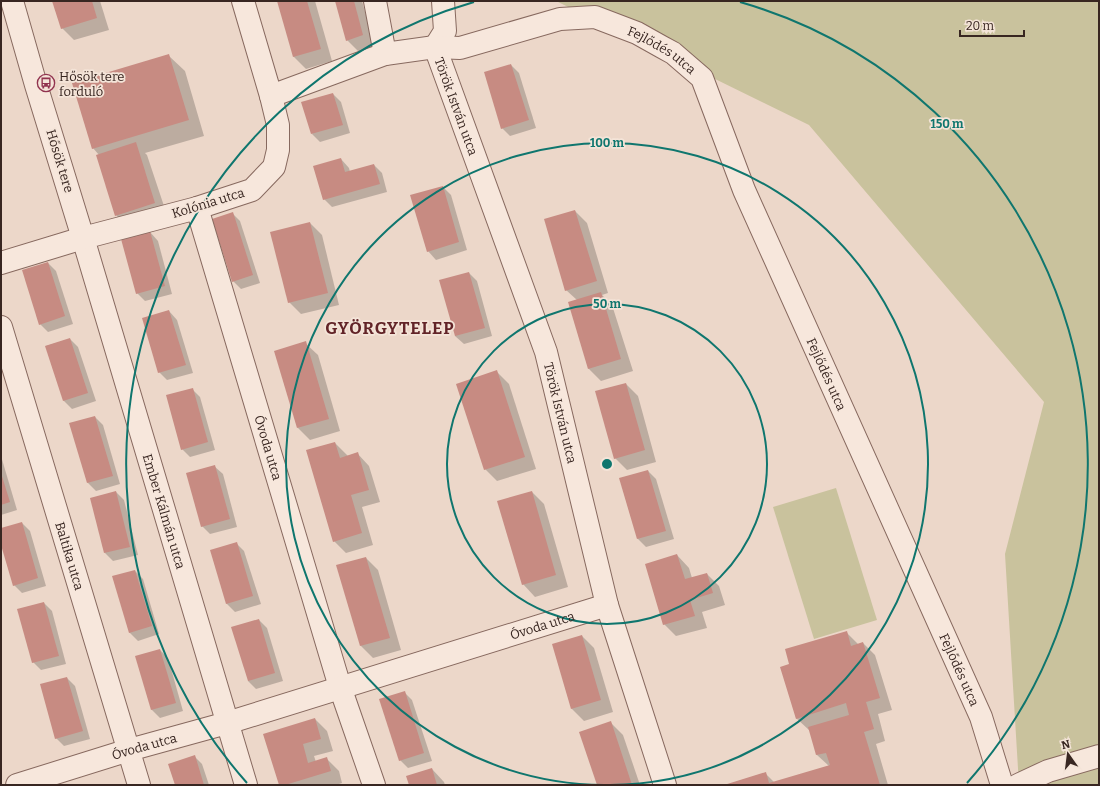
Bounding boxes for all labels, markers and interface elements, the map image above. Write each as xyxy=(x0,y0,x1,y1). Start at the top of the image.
scale bar xyxy=(960,12,1024,38)
text: 20 m xyxy=(966,19,995,33)
street label: Fejlődés utca xyxy=(626,23,699,77)
street label: Török István utca xyxy=(432,55,481,157)
place label: Hősök tere forduló xyxy=(59,69,124,99)
bus stop icon: Hősök tere forduló xyxy=(36,73,56,93)
text: 150 m xyxy=(931,117,964,131)
street label: Hősök tere xyxy=(43,128,77,194)
text: 100 m xyxy=(590,136,625,150)
street label: Kolónia utca xyxy=(170,185,246,221)
text: 50 m xyxy=(593,297,621,311)
district label: GYÖRGYTELEP xyxy=(325,318,455,339)
street label: Fejlődés utca xyxy=(804,335,850,413)
street label: Török István utca xyxy=(541,361,580,465)
street label: Óvoda utca xyxy=(252,413,285,482)
street label: Ember Kálmán utca xyxy=(140,452,189,571)
centre of rings xyxy=(600,457,614,471)
street label: Baltika utca xyxy=(53,520,87,592)
street label: Óvoda utca xyxy=(508,608,576,642)
street label: Fejlődés utca xyxy=(937,631,983,708)
street label: Óvoda utca xyxy=(110,730,178,762)
north arrow xyxy=(1048,734,1088,774)
text: N xyxy=(1060,737,1072,752)

